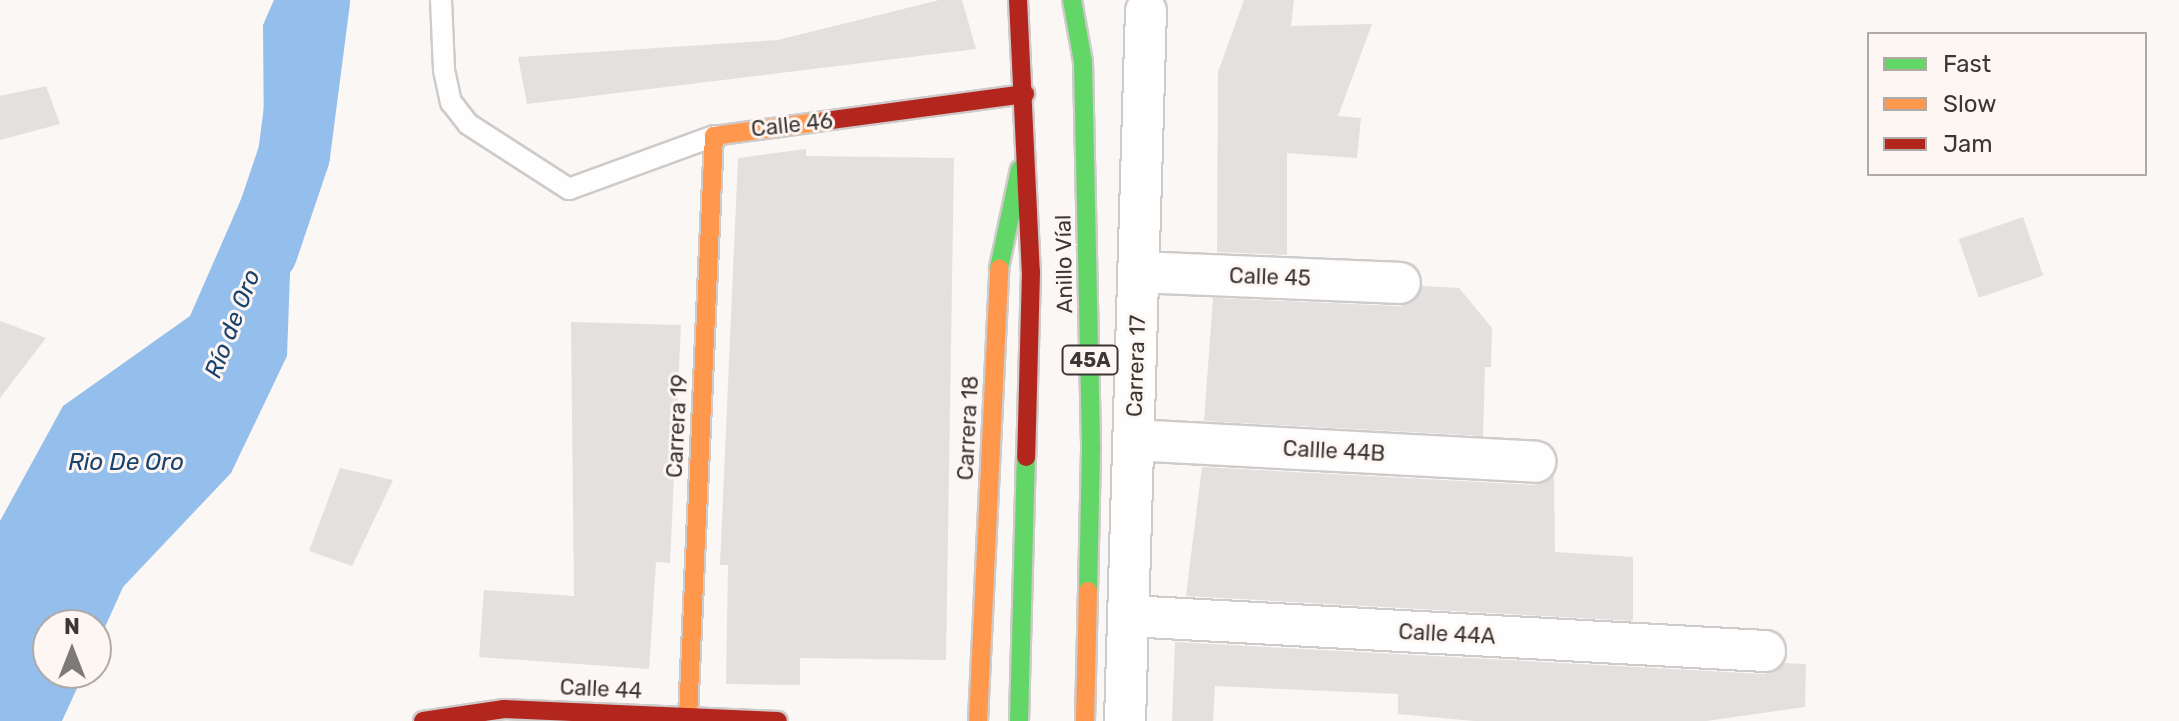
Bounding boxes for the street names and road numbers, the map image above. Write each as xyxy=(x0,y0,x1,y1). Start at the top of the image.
street label: Calle 46 xyxy=(750,108,834,142)
street label: Anillo Víal xyxy=(1050,214,1078,314)
street label: Calle 45 xyxy=(1229,262,1311,292)
street label: Carrera 17 xyxy=(1121,315,1151,417)
road number: 45A xyxy=(1060,344,1120,376)
street label: Carrera 19 xyxy=(661,373,693,479)
street label: Carrera 18 xyxy=(952,375,984,481)
street label: Callle 44B xyxy=(1282,435,1386,467)
street label: Calle 44A xyxy=(1398,618,1496,650)
street label: Calle 44 xyxy=(559,674,643,704)

